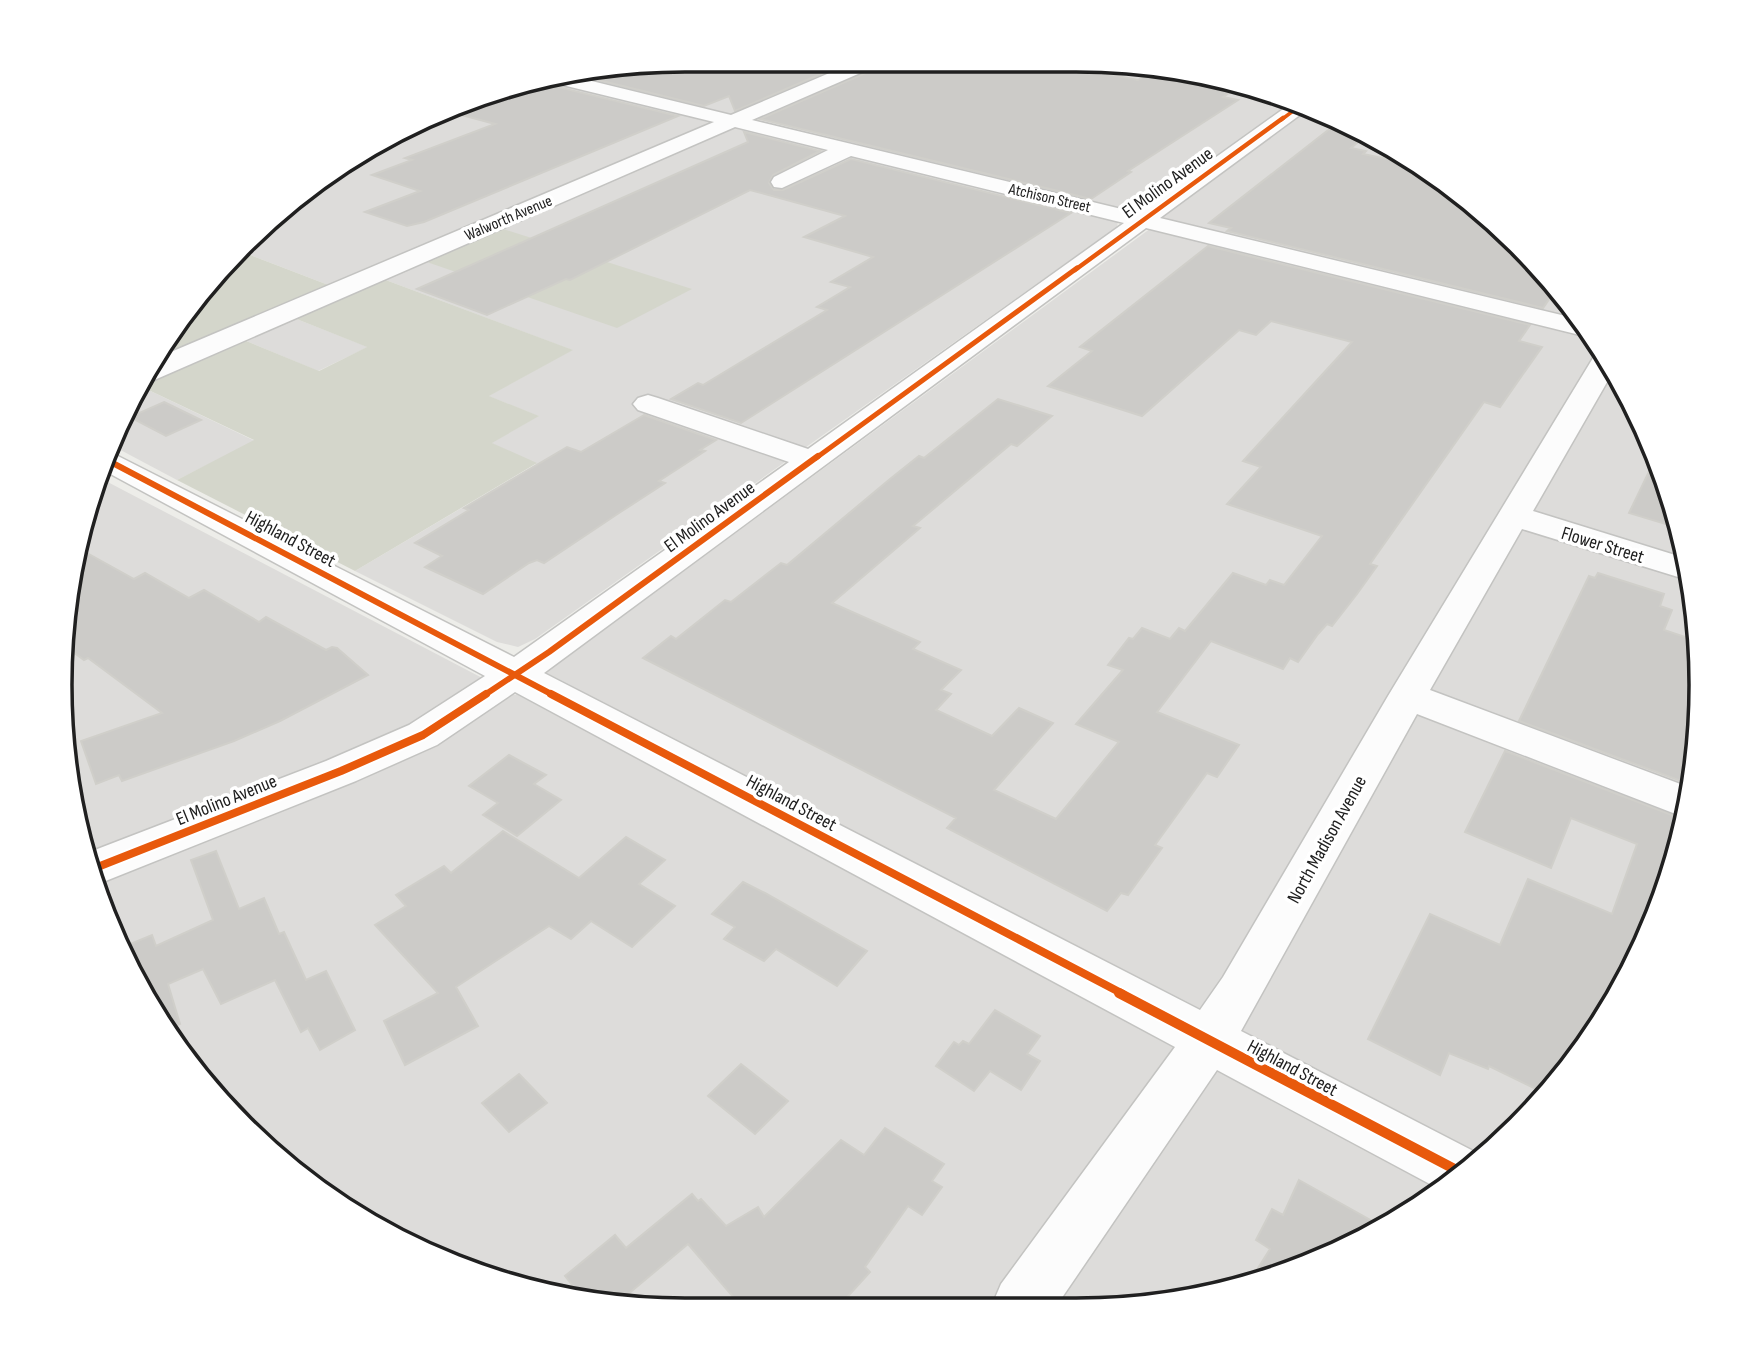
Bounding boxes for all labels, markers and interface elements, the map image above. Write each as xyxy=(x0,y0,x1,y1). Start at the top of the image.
street label: El Molino Avenue xyxy=(1118,143,1218,224)
street label: Atchison Street xyxy=(1006,180,1093,217)
street label: Walworth Avenue xyxy=(462,191,555,245)
street label: El Molino Avenue xyxy=(660,477,760,558)
street label: Highland Street xyxy=(241,506,340,573)
street label: Flower Street xyxy=(1558,522,1647,569)
street label: El Molino Avenue xyxy=(173,770,280,831)
street label: Highland Street xyxy=(742,770,841,837)
street label: North Madison Avenue xyxy=(1283,772,1372,908)
street label: Highland Street xyxy=(1243,1035,1342,1102)

